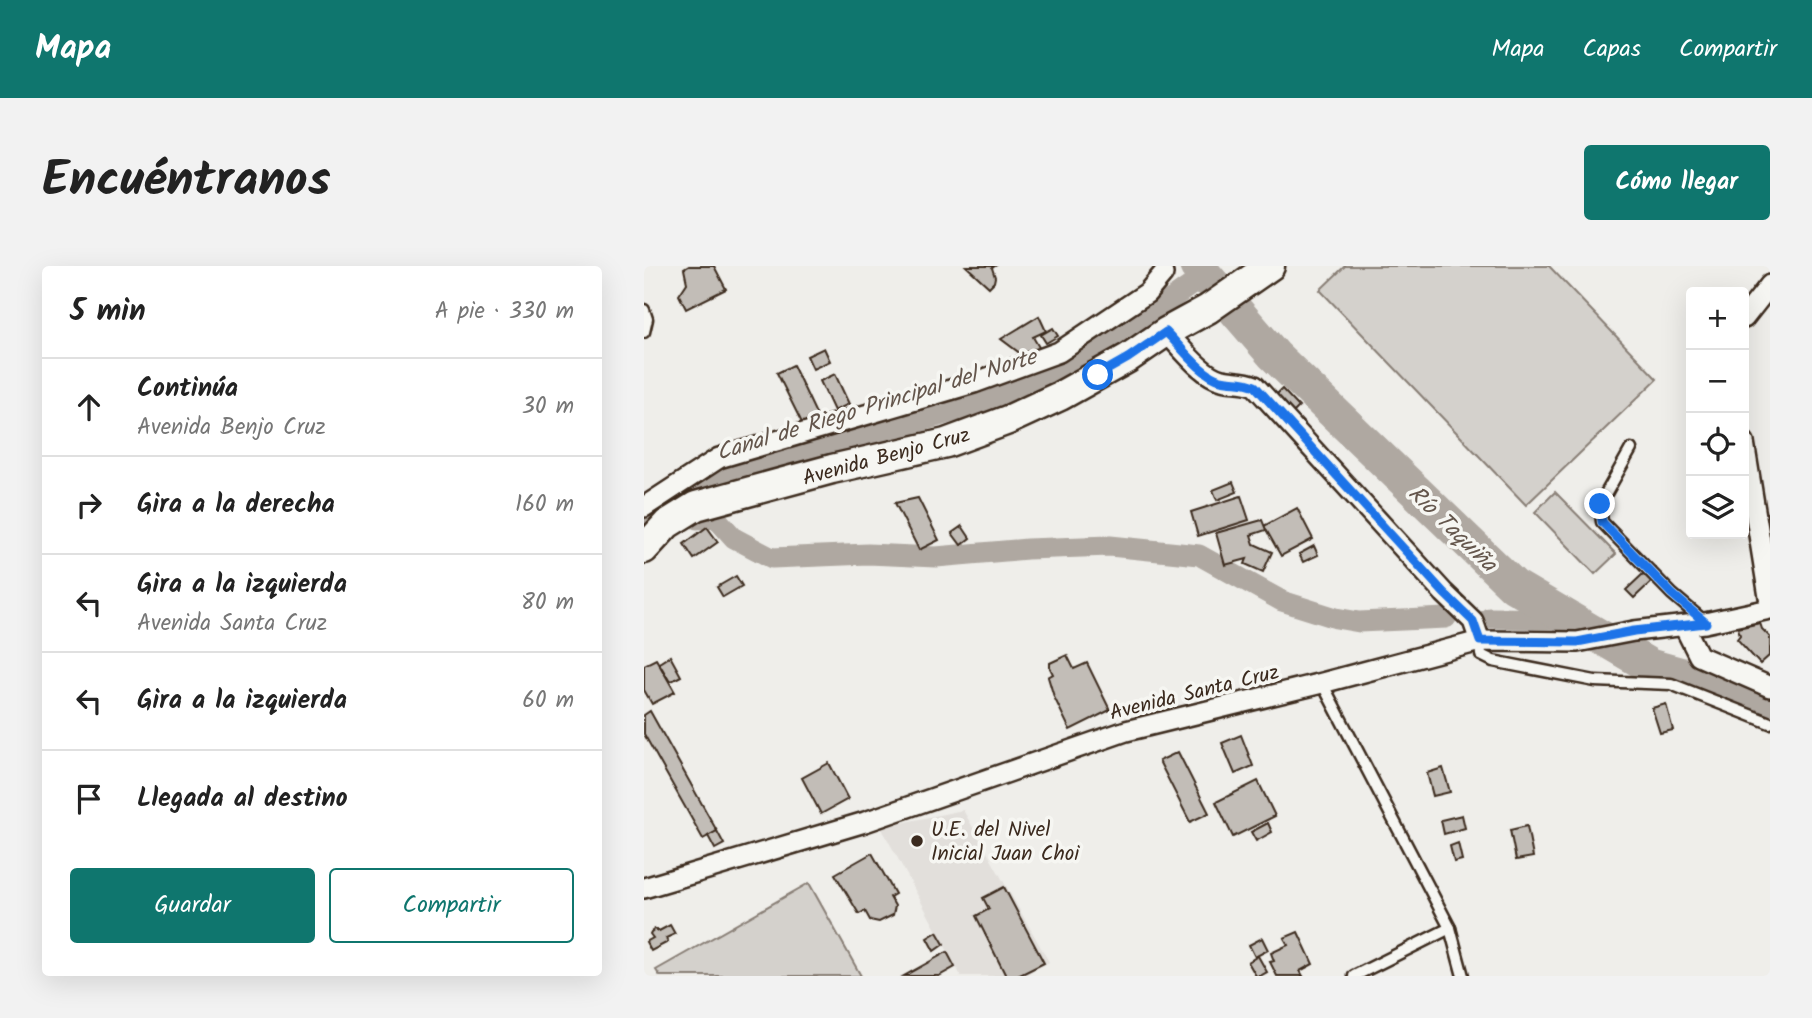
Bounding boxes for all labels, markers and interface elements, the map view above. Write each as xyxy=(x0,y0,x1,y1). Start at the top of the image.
text: Mapa xyxy=(35,23,111,76)
text: Mapa xyxy=(1492,30,1544,69)
text: Capas xyxy=(1582,30,1641,69)
text: Compartir xyxy=(1679,30,1777,69)
text: Encuéntranos xyxy=(42,143,331,221)
button: Cómo llegar xyxy=(1584,145,1770,220)
map controls xyxy=(1686,287,1749,539)
button: + xyxy=(1686,287,1749,350)
text: 5 min xyxy=(70,288,146,336)
text: A pie · 330 m xyxy=(435,294,574,330)
water label: Canal de Riego Principal del Norte xyxy=(712,339,1044,472)
button: − xyxy=(1686,350,1749,413)
route start xyxy=(1082,359,1113,390)
text: Continúa xyxy=(137,368,238,410)
icon: ahead xyxy=(70,388,108,426)
text: 30 m xyxy=(522,389,574,425)
text: Avenida Benjo Cruz xyxy=(137,410,326,446)
button: locate xyxy=(1686,413,1749,476)
street label: Avenida Benjo Cruz xyxy=(799,419,974,496)
button: layers xyxy=(1686,476,1749,539)
water label: Río Taquiña xyxy=(1399,478,1506,583)
text: Gira a la derecha xyxy=(137,484,335,526)
icon: right xyxy=(70,486,108,524)
text: 160 m xyxy=(515,487,574,523)
route end xyxy=(1584,488,1615,519)
text: Gira a la izquierda xyxy=(137,564,347,606)
icon: left xyxy=(70,584,108,622)
text: 80 m xyxy=(521,585,574,621)
text: Avenida Santa Cruz xyxy=(137,606,327,642)
street label: Avenida Santa Cruz xyxy=(1106,656,1283,730)
text: Gira a la izquierda xyxy=(137,680,347,722)
icon: left xyxy=(70,682,108,720)
text: 60 m xyxy=(522,683,574,719)
text: Llegada al destino xyxy=(137,778,348,820)
icon: arrive xyxy=(70,780,108,818)
place label: U.E. del Nivel Inicial Juan Choi xyxy=(931,814,1080,871)
marker: U.E. del Nivel Inicial Juan Choi xyxy=(909,833,925,849)
button: Guardar xyxy=(70,868,315,943)
button: Compartir xyxy=(329,868,574,943)

